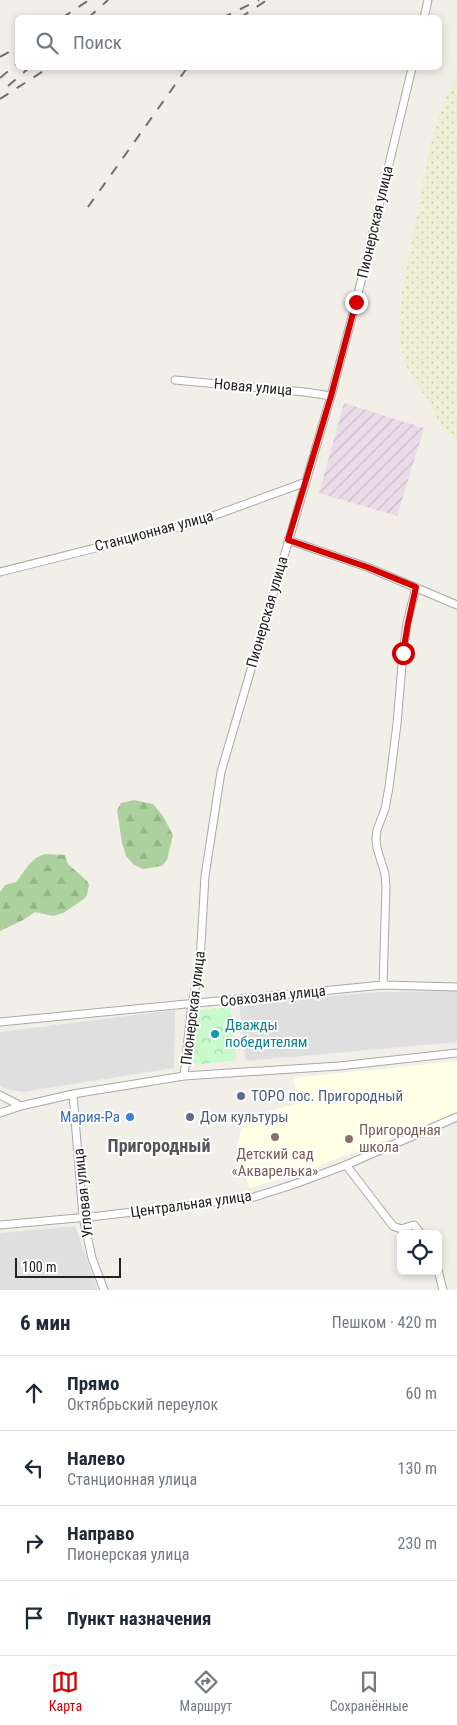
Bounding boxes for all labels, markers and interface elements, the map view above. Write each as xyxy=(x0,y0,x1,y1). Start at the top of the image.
search box xyxy=(15,15,442,70)
icon: search xyxy=(33,29,61,57)
text: Поиск xyxy=(73,31,122,54)
street label: Пионерская улица xyxy=(353,164,397,280)
route end xyxy=(345,291,368,314)
street label: Новая улица xyxy=(213,375,293,399)
street label: Станционная улица xyxy=(93,507,215,555)
street label: Пионерская улица xyxy=(243,554,291,670)
route start xyxy=(392,642,415,665)
street label: Пионерская улица xyxy=(177,950,209,1066)
street label: Совхозная улица xyxy=(219,982,327,1010)
place label: Дважды победителям xyxy=(225,1016,308,1051)
marker: Дважды победителям xyxy=(209,1028,221,1040)
place label: ТОРО пос. Пригородный xyxy=(251,1087,403,1105)
marker: ТОРО пос. Пригородный xyxy=(235,1090,247,1102)
place label: Мария-Ра xyxy=(60,1108,120,1126)
place label: Дом культуры xyxy=(200,1108,288,1126)
marker: Мария-Ра xyxy=(124,1111,136,1123)
marker: Дом культуры xyxy=(184,1111,196,1123)
place label: Пригородная школа xyxy=(359,1121,441,1156)
marker: Детский сад «Акварелька» xyxy=(269,1131,281,1143)
marker: Пригородная школа xyxy=(343,1133,355,1145)
district label: Пригородный xyxy=(108,1135,210,1156)
place label: Детский сад «Акварелька» xyxy=(232,1145,318,1180)
street label: Угловая улица xyxy=(69,1147,97,1239)
street label: Центральная улица xyxy=(129,1187,253,1221)
map controls xyxy=(397,1230,442,1275)
button: locate xyxy=(397,1230,442,1275)
scale bar xyxy=(15,1255,121,1278)
text: 100 m xyxy=(22,1259,57,1275)
text: 6 мин xyxy=(20,1311,70,1335)
text: Пешком · 420 m xyxy=(332,1313,437,1332)
text: Прямо xyxy=(67,1372,120,1395)
icon: ahead xyxy=(20,1379,48,1407)
text: 60 m xyxy=(405,1384,437,1403)
text: Октябрьский переулок xyxy=(67,1395,218,1414)
text: Налево xyxy=(67,1447,125,1470)
icon: left xyxy=(20,1454,48,1482)
text: 130 m xyxy=(398,1459,437,1478)
text: Станционная улица xyxy=(67,1470,197,1489)
text: Направо xyxy=(67,1522,134,1545)
icon: right xyxy=(20,1529,48,1557)
text: 230 m xyxy=(398,1534,437,1553)
text: Пионерская улица xyxy=(67,1545,189,1564)
icon: arrive xyxy=(20,1604,48,1632)
text: Пункт назначения xyxy=(67,1607,211,1630)
tab: Карта xyxy=(49,1668,82,1714)
tab: Маршрут xyxy=(180,1668,232,1714)
tab: Сохранённые xyxy=(330,1668,408,1714)

